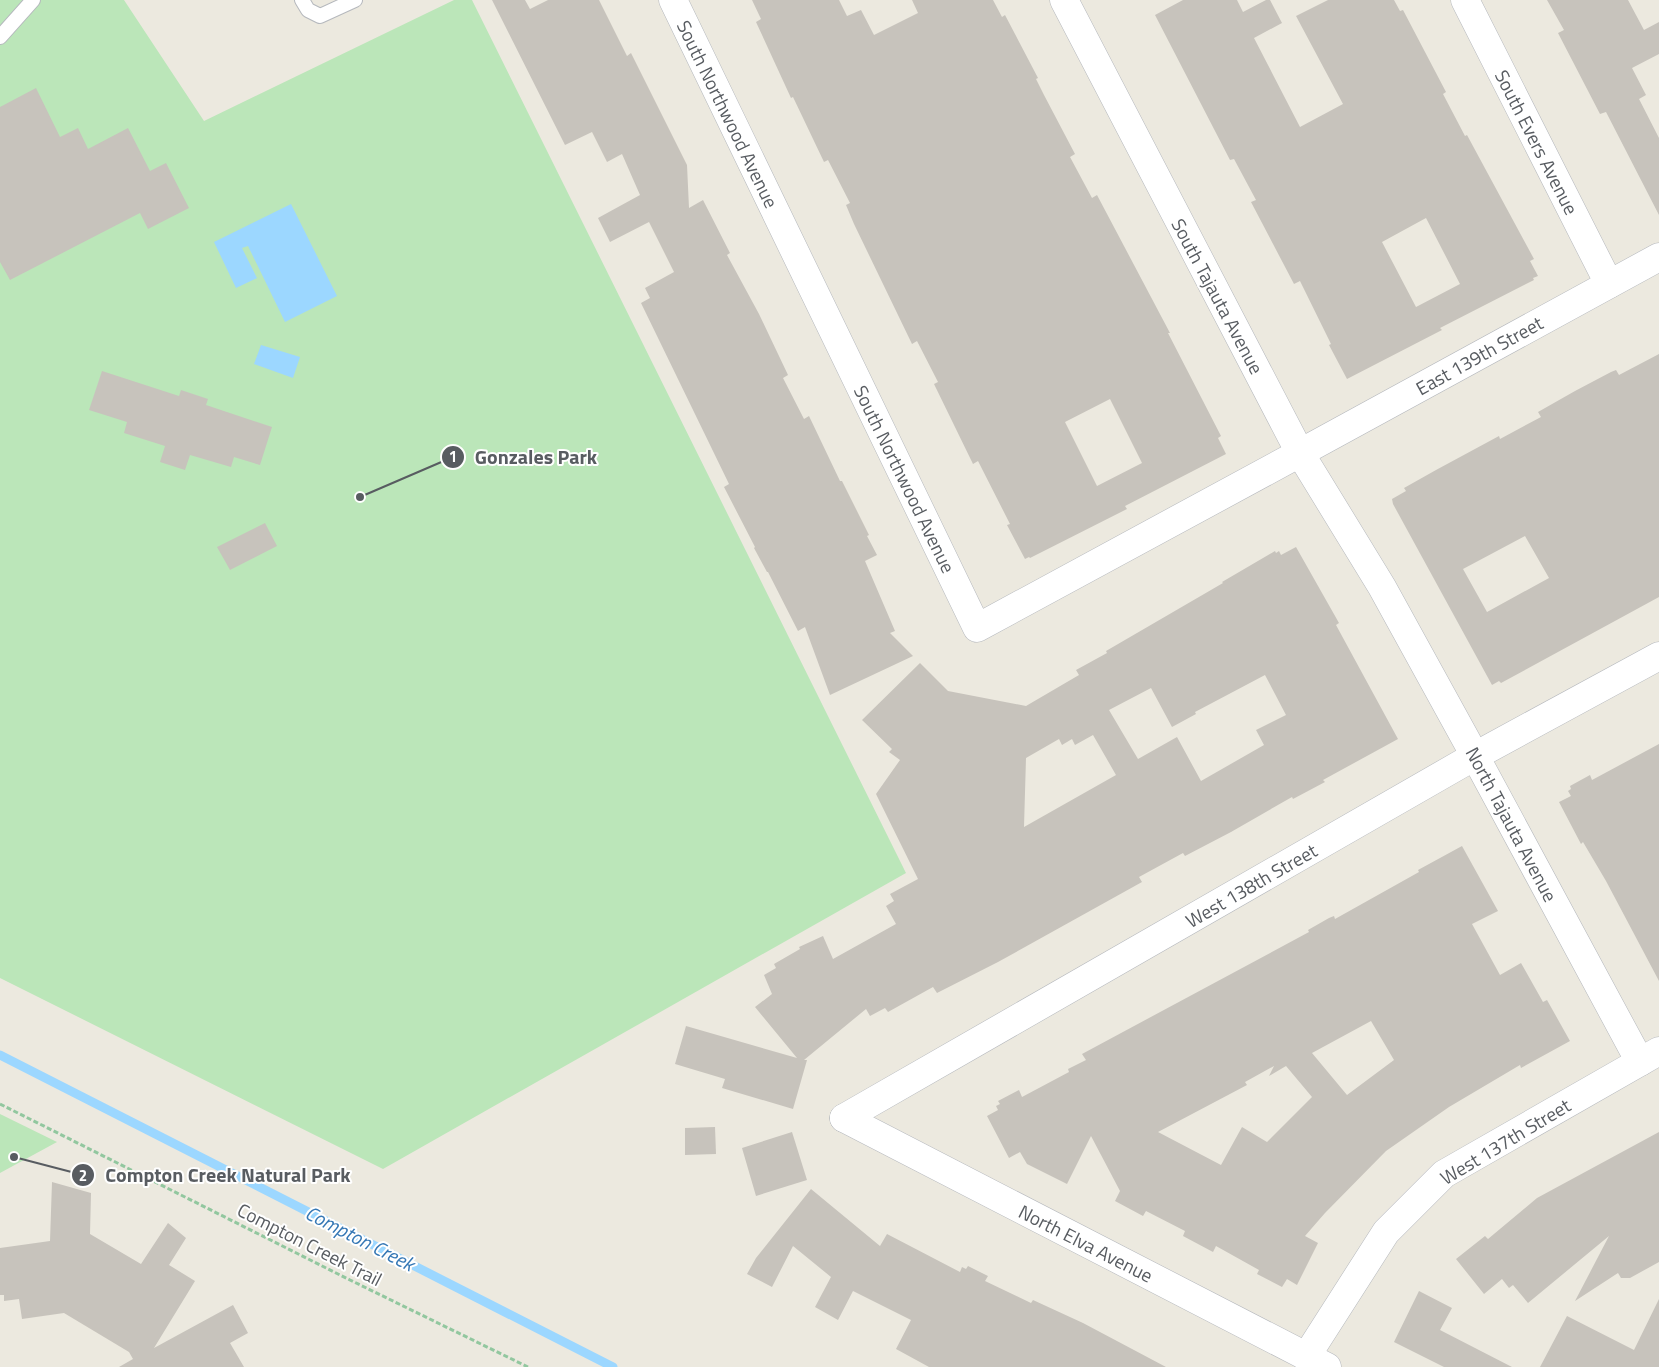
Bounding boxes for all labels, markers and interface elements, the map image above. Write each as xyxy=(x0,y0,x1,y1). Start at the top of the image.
street label: South Northwood Avenue xyxy=(670,15,786,213)
street label: South Evers Avenue xyxy=(1488,64,1586,220)
street label: South Tajauta Avenue xyxy=(1165,213,1271,379)
street label: East 139th Street xyxy=(1410,308,1548,402)
street label: South Northwood Avenue xyxy=(847,380,963,578)
callout: Gonzales Park xyxy=(440,439,608,474)
text: Gonzales Park xyxy=(475,441,598,472)
text: 1 xyxy=(449,445,457,468)
street label: North Tajauta Avenue xyxy=(1459,741,1565,907)
street label: West 138th Street xyxy=(1180,835,1322,934)
street label: West 137th Street xyxy=(1434,1090,1576,1191)
callout: Compton Creek Natural Park xyxy=(70,1158,361,1193)
text: Compton Creek Natural Park xyxy=(105,1159,351,1190)
text: 2 xyxy=(79,1164,87,1187)
street label: Compton Creek Trail xyxy=(232,1195,388,1293)
water label: Compton Creek xyxy=(300,1197,422,1280)
street label: North Elva Avenue xyxy=(1014,1197,1158,1289)

